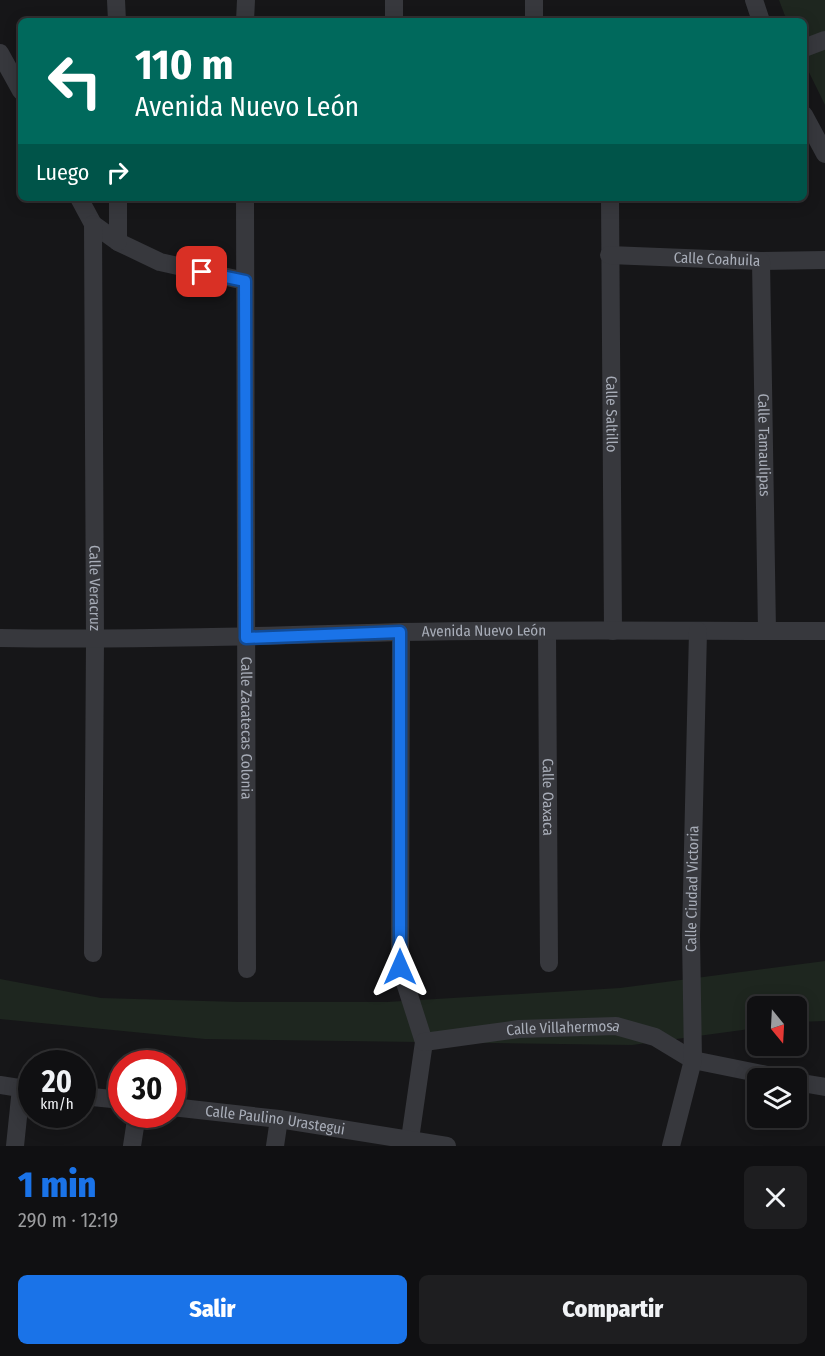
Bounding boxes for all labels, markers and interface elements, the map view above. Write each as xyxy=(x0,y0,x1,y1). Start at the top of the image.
text: 110 m xyxy=(135,40,234,90)
icon: left xyxy=(36,42,114,120)
text: Avenida Nuevo León xyxy=(135,91,359,123)
icon: right xyxy=(101,156,134,189)
text: Luego xyxy=(36,159,89,186)
pin xyxy=(176,246,227,297)
street label: Calle Coahuila xyxy=(673,249,761,270)
icon: arrive xyxy=(185,255,218,288)
street label: Calle Saltillo xyxy=(602,376,621,452)
street label: Calle Tamaulipas xyxy=(754,393,774,497)
street label: Calle Veracruz xyxy=(86,545,104,631)
street label: Avenida Nuevo León xyxy=(422,621,546,641)
street label: Calle Zacatecas Colonia xyxy=(237,656,256,800)
street label: Calle Oaxaca xyxy=(539,758,557,836)
street label: Calle Ciudad Victoria xyxy=(682,825,703,952)
position arrow xyxy=(368,935,432,999)
north arrow xyxy=(747,996,807,1056)
map controls xyxy=(747,996,807,1128)
street label: Calle Villahermosa xyxy=(505,1016,622,1040)
speed limit sign: 30 xyxy=(108,1050,186,1128)
text: 20 xyxy=(42,1064,72,1100)
button: layers xyxy=(747,1068,807,1128)
text: km/h xyxy=(40,1095,74,1113)
street label: Calle Paulino Urastegui xyxy=(204,1102,346,1138)
text: 1 min xyxy=(18,1163,96,1207)
button: close xyxy=(744,1166,807,1229)
text: 290 m · 12:19 xyxy=(18,1208,118,1232)
button: Salir xyxy=(18,1275,407,1344)
button: Compartir xyxy=(419,1275,807,1344)

